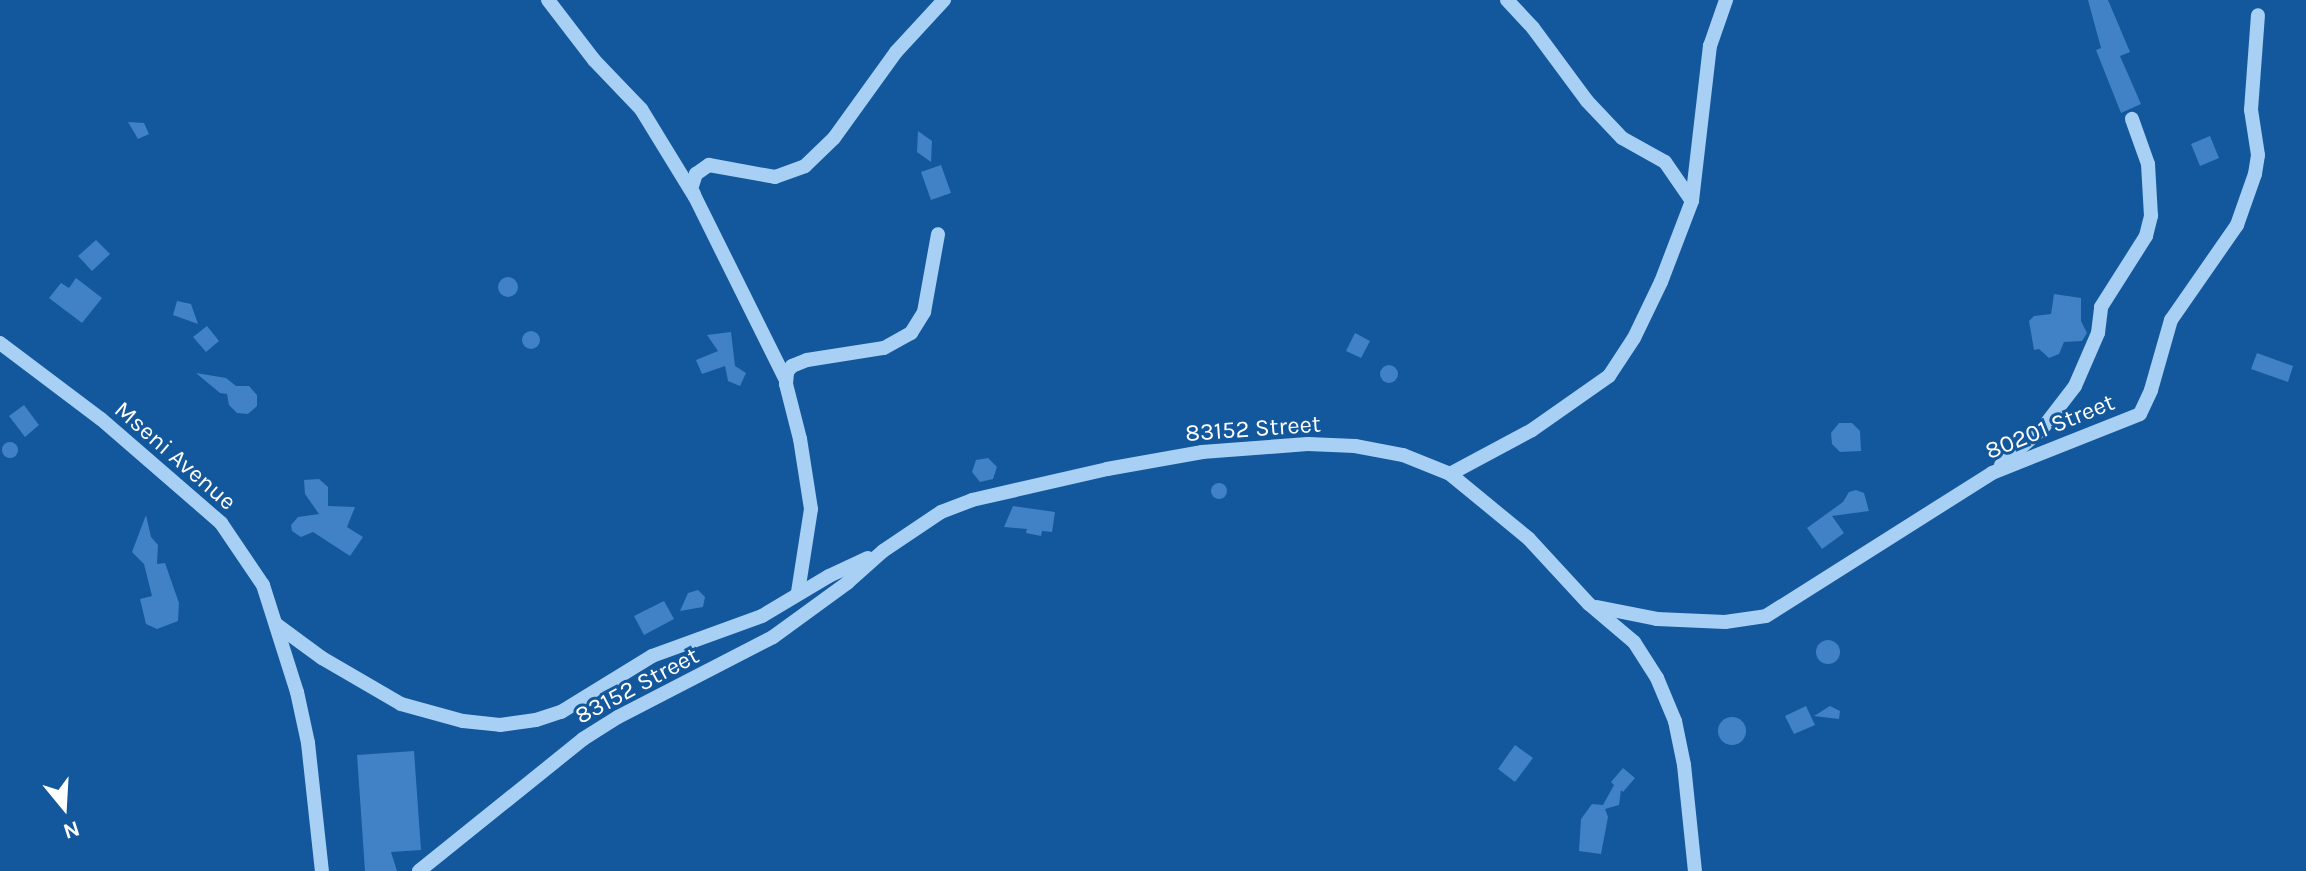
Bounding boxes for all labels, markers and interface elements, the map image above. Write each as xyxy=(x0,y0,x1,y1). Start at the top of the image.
street label: 80201 Street xyxy=(1981,388,2119,466)
street label: Mseni Avenue xyxy=(108,395,242,517)
street label: 83152 Street xyxy=(1184,410,1322,448)
street label: 83152 Street xyxy=(570,641,704,731)
north arrow xyxy=(24,767,104,847)
text: N xyxy=(60,815,83,845)

